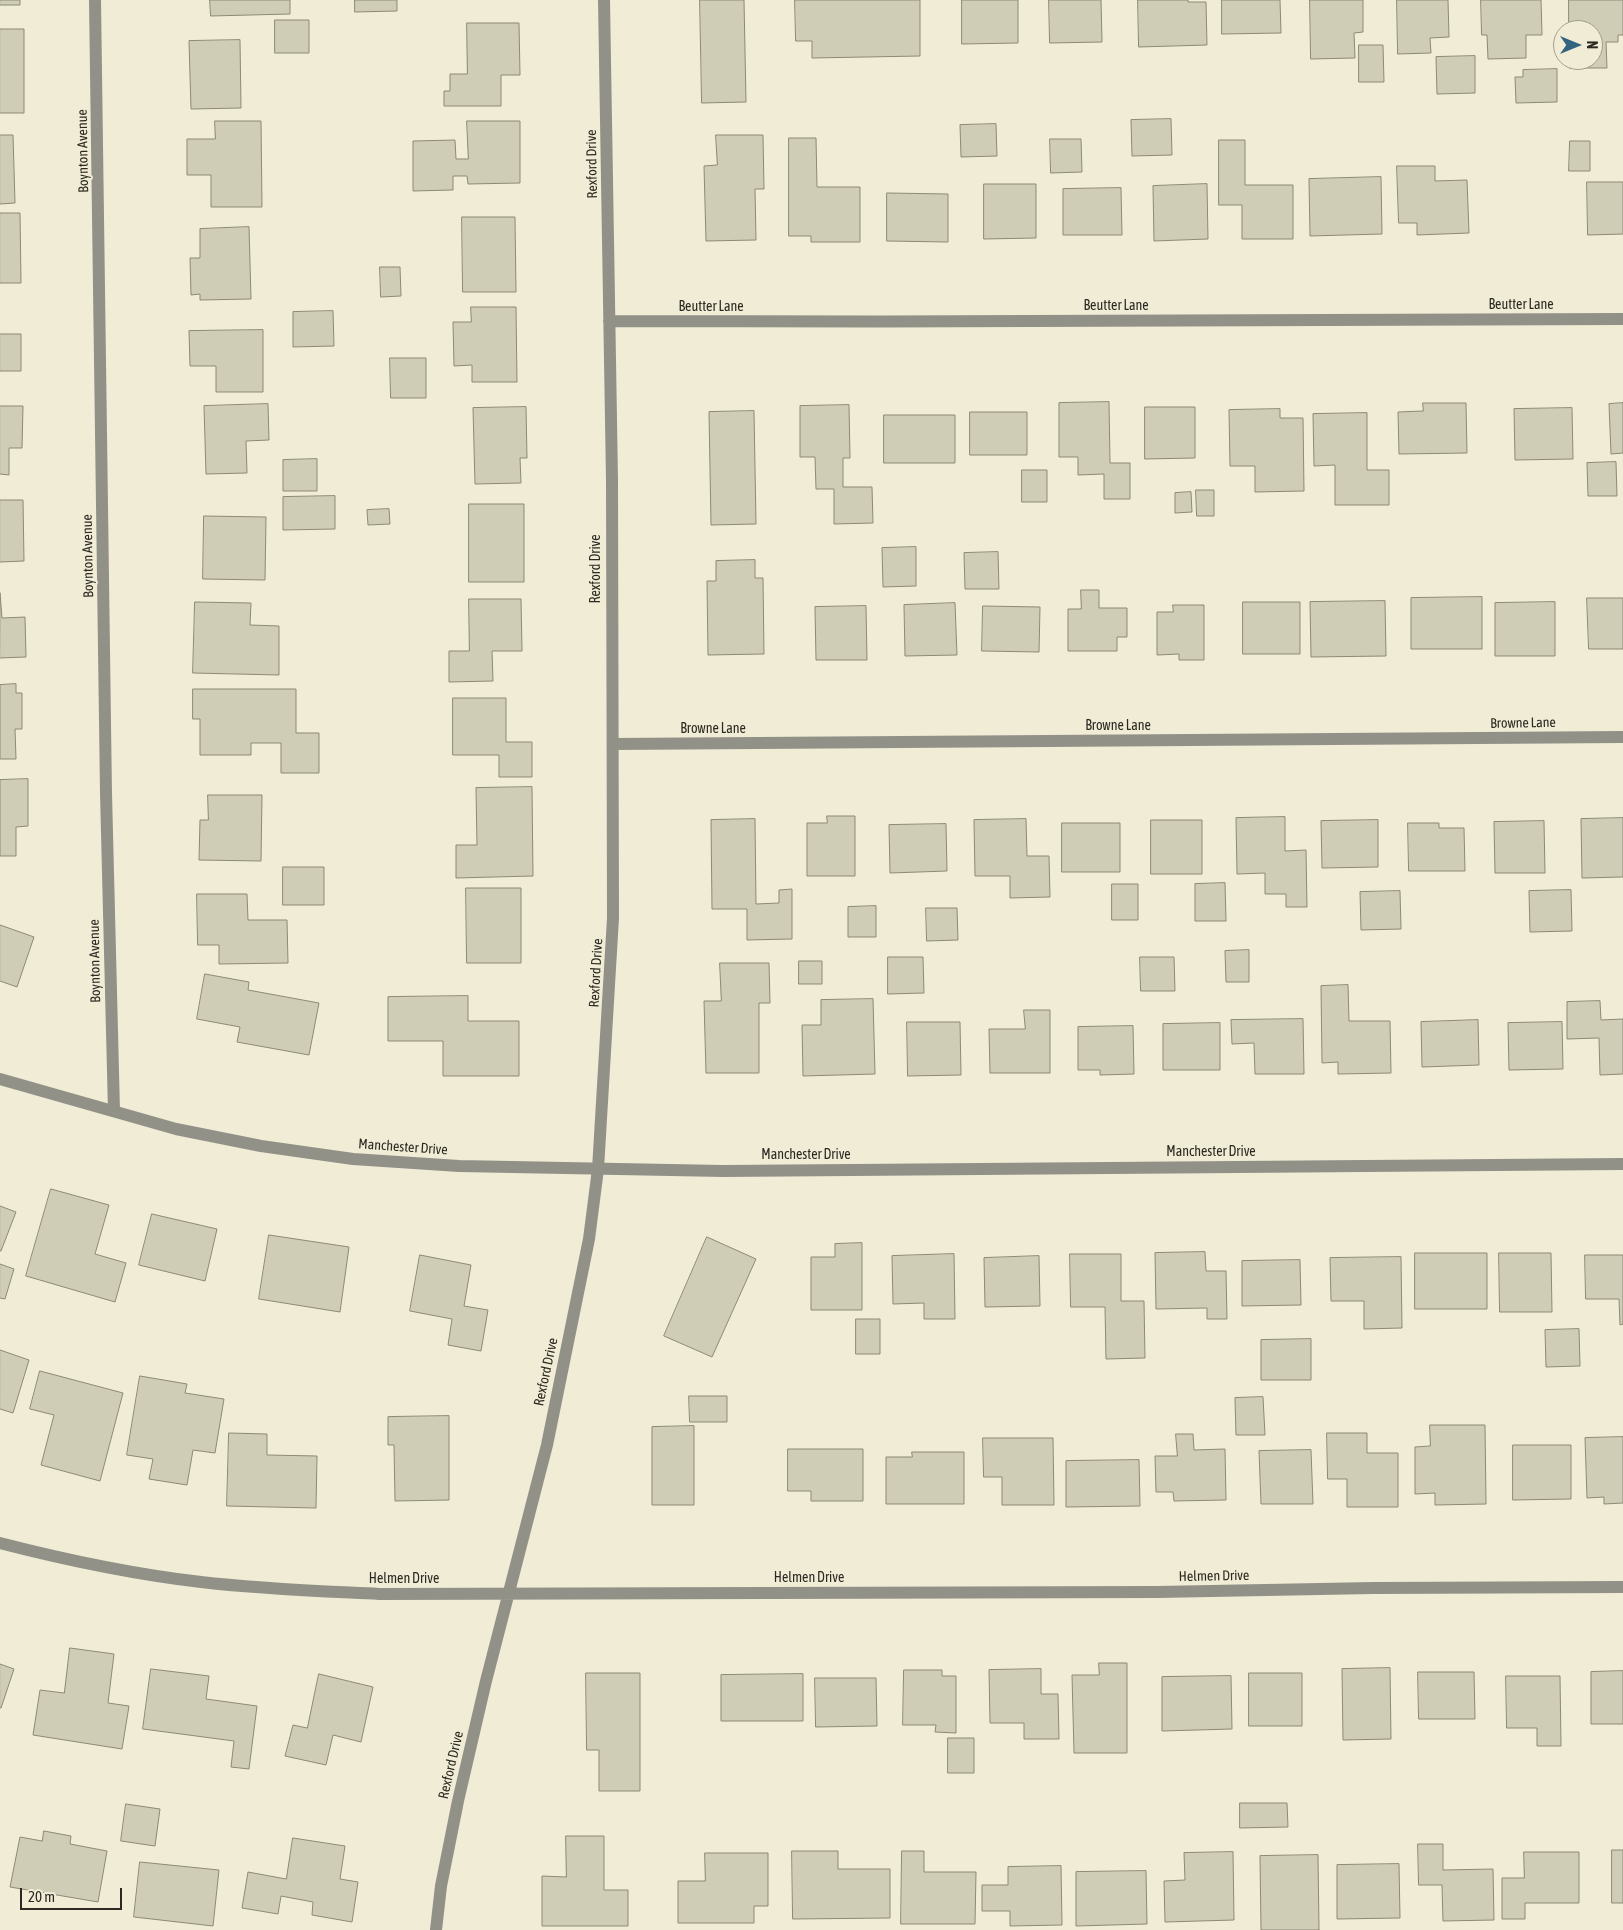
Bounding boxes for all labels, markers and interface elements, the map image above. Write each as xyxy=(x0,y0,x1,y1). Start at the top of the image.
north arrow xyxy=(1553,20,1603,70)
text: N xyxy=(1584,41,1600,49)
street label: Boynton Avenue xyxy=(74,109,92,193)
street label: Rexford Drive xyxy=(583,129,601,199)
street label: Beutter Lane xyxy=(1488,297,1554,313)
street label: Beutter Lane xyxy=(1083,298,1149,314)
street label: Beutter Lane xyxy=(678,299,744,315)
street label: Boynton Avenue xyxy=(79,514,97,598)
street label: Rexford Drive xyxy=(588,534,604,604)
street label: Browne Lane xyxy=(1490,714,1556,732)
street label: Browne Lane xyxy=(1085,718,1151,734)
street label: Browne Lane xyxy=(680,721,746,737)
street label: Boynton Avenue xyxy=(86,919,104,1003)
street label: Rexford Drive xyxy=(586,938,606,1008)
street label: Manchester Drive xyxy=(358,1136,448,1158)
street label: Manchester Drive xyxy=(1166,1144,1256,1160)
street label: Manchester Drive xyxy=(761,1147,851,1163)
street label: Rexford Drive xyxy=(531,1336,561,1408)
street label: Helmen Drive xyxy=(1179,1567,1249,1585)
street label: Helmen Drive xyxy=(774,1570,844,1586)
street label: Helmen Drive xyxy=(369,1571,439,1587)
street label: Rexford Drive xyxy=(435,1729,467,1801)
scale bar xyxy=(22,1878,125,1910)
text: 20 m xyxy=(28,1888,55,1905)

